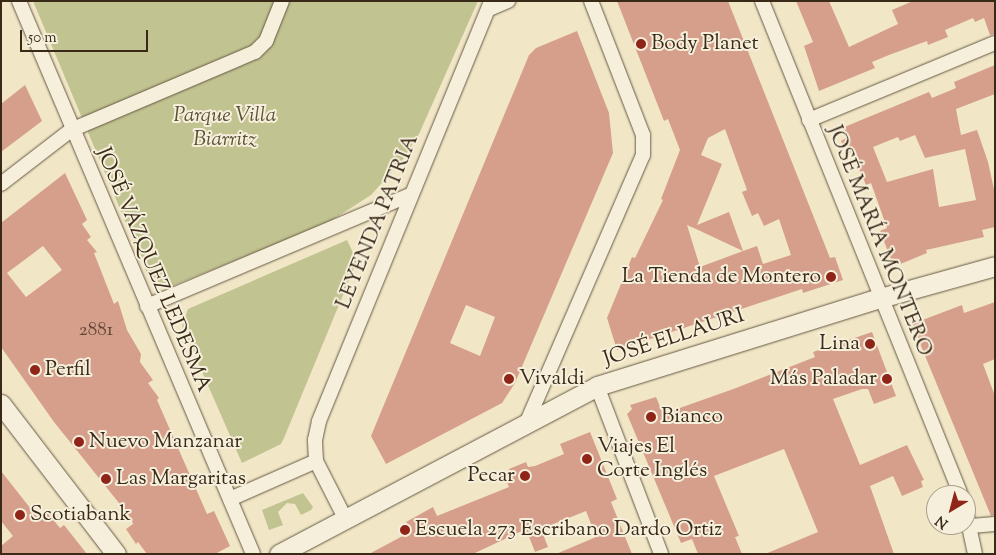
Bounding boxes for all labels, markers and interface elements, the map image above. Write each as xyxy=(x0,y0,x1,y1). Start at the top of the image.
scale bar xyxy=(22,20,150,52)
text: 50 m xyxy=(28,28,57,49)
place label: Body Planet xyxy=(651,31,759,57)
marker: Body Planet xyxy=(635,38,647,50)
park label: Parque Villa Biarritz xyxy=(174,103,276,153)
street label: JOSÉ MARÍA MONTERO xyxy=(821,122,937,360)
street label: LEYENDA PATRIA xyxy=(332,131,424,313)
street label: JOSÉ VÁZQUEZ LEDESMA xyxy=(90,144,216,396)
place label: La Tienda de Montero xyxy=(622,264,821,290)
marker: La Tienda de Montero xyxy=(825,271,837,283)
street label: JOSÉ ELLAURI xyxy=(600,303,748,373)
house number: 2881 xyxy=(79,320,113,342)
place label: Lina xyxy=(819,331,860,357)
marker: Lina xyxy=(864,338,876,350)
place label: Perfil xyxy=(45,357,91,383)
marker: Perfil xyxy=(29,364,41,376)
place label: Vivaldi xyxy=(519,366,585,392)
place label: Más Paladar xyxy=(770,366,877,392)
marker: Vivaldi xyxy=(503,373,515,385)
marker: Más Paladar xyxy=(881,373,893,385)
place label: Bianco xyxy=(661,404,723,430)
marker: Bianco xyxy=(645,411,657,423)
place label: Nuevo Manzanar xyxy=(89,429,242,455)
place label: Viajes El Corte Inglés xyxy=(597,434,707,484)
marker: Nuevo Manzanar xyxy=(73,436,85,448)
marker: Viajes El Corte Inglés xyxy=(581,453,593,465)
place label: Pecar xyxy=(468,463,515,489)
place label: Las Margaritas xyxy=(116,466,246,492)
marker: Pecar xyxy=(519,470,531,482)
marker: Las Margaritas xyxy=(100,473,112,485)
north arrow xyxy=(926,485,976,535)
place label: Scotiabank xyxy=(30,502,131,528)
marker: Scotiabank xyxy=(14,509,26,521)
text: N xyxy=(932,510,953,533)
place label: Escuela 273 Escribano Dardo Ortiz xyxy=(415,517,722,543)
marker: Escuela 273 Escribano Dardo Ortiz xyxy=(399,524,411,536)

